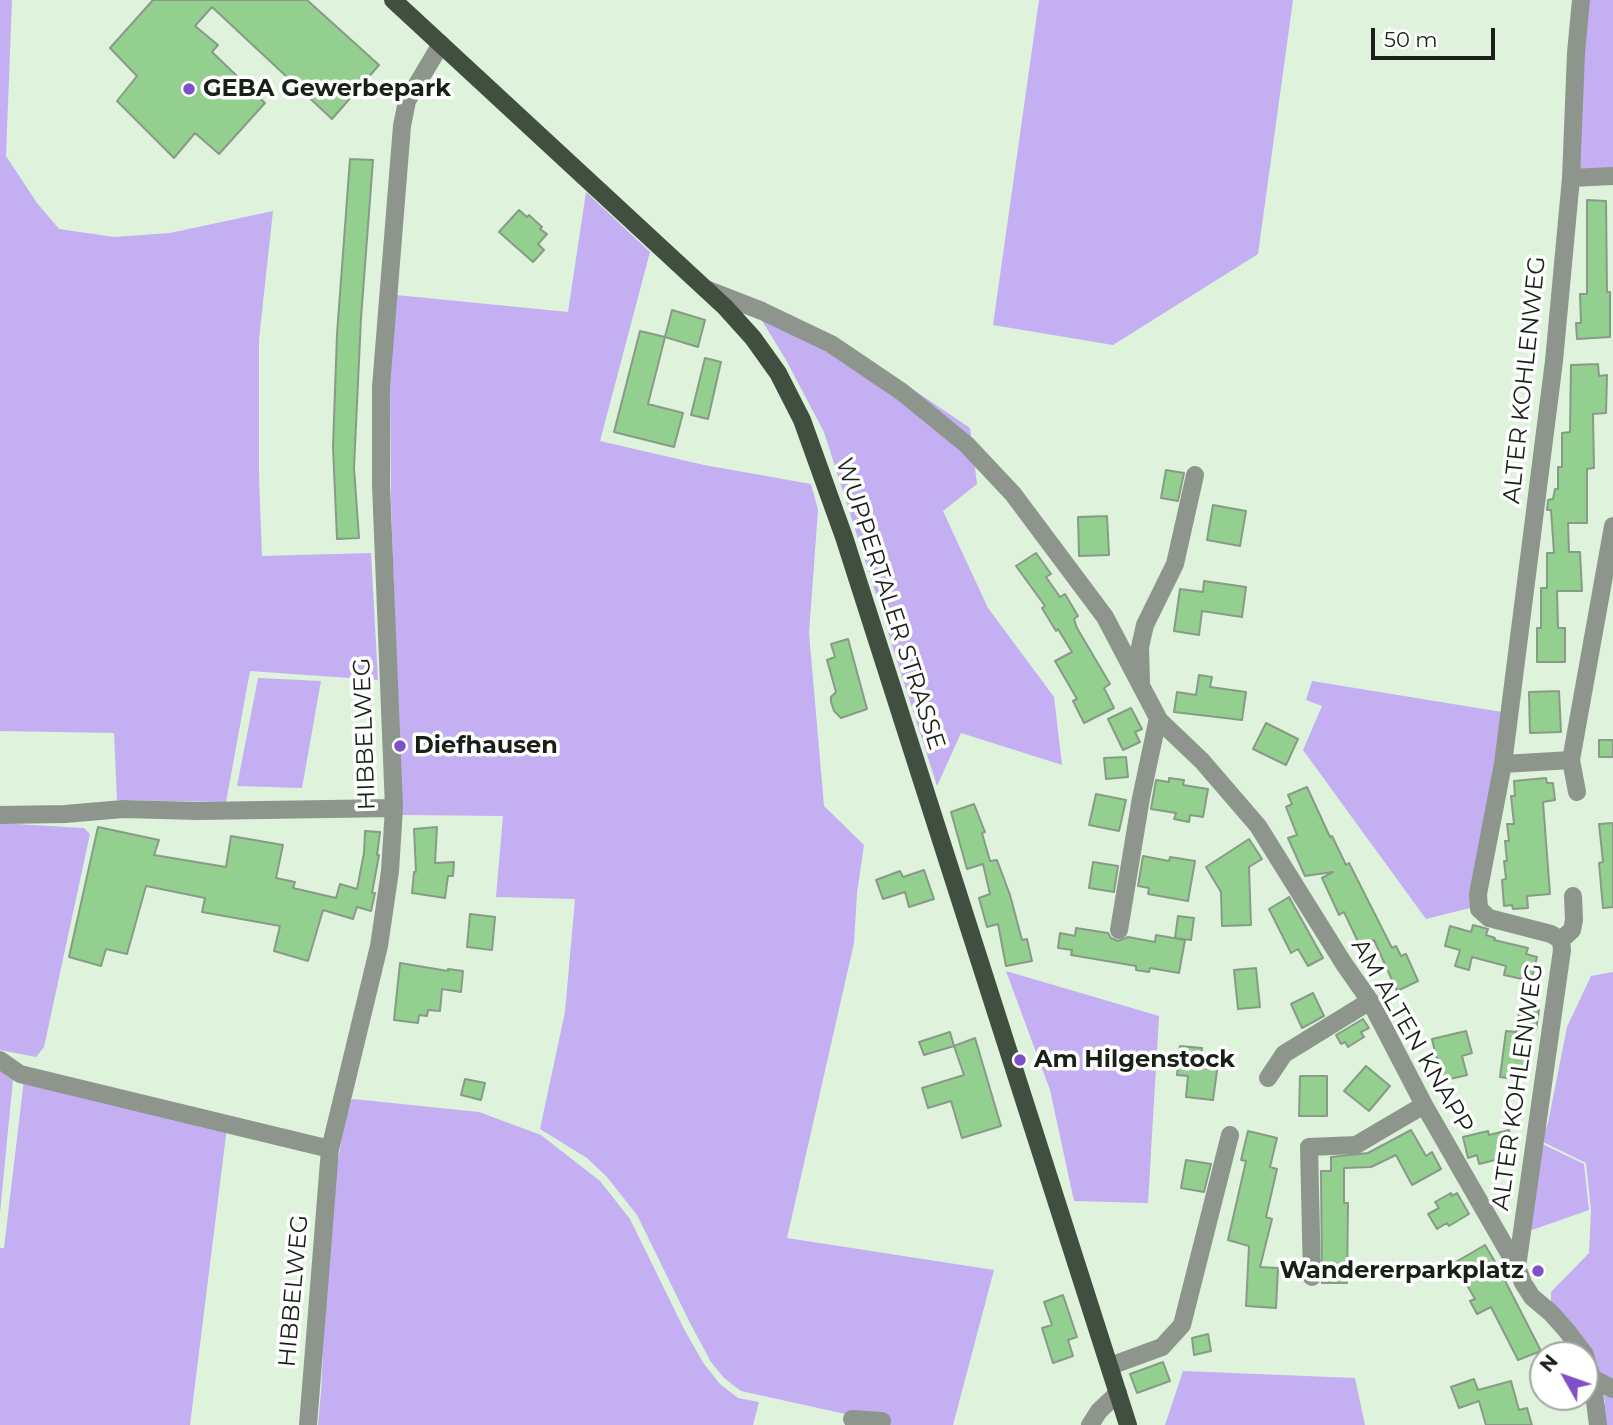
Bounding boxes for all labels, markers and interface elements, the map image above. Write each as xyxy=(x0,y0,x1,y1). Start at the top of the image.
scale bar xyxy=(1375,14,1499,58)
text: 50 m xyxy=(1384,27,1438,52)
place label: GEBA Gewerbepark xyxy=(203,75,451,103)
marker: GEBA Gewerbepark xyxy=(181,81,197,97)
street label: ALTER KOHLENWEG xyxy=(1498,255,1552,505)
street label: WUPPERTALER STRASSE xyxy=(829,454,951,754)
street label: HIBBELWEG xyxy=(348,657,382,811)
place label: Diefhausen xyxy=(414,732,558,760)
marker: Diefhausen xyxy=(392,738,408,754)
street label: AM ALTEN KNAPP xyxy=(1345,934,1479,1138)
street label: ALTER KOHLENWEG xyxy=(1486,962,1550,1212)
place label: Am Hilgenstock xyxy=(1034,1046,1235,1074)
marker: Am Hilgenstock xyxy=(1012,1052,1028,1068)
street label: HIBBELWEG xyxy=(273,1214,315,1368)
place label: Wandererparkplatz xyxy=(1280,1257,1524,1285)
marker: Wandererparkplatz xyxy=(1530,1263,1546,1279)
north arrow xyxy=(1529,1341,1599,1411)
text: N xyxy=(1535,1350,1563,1377)

